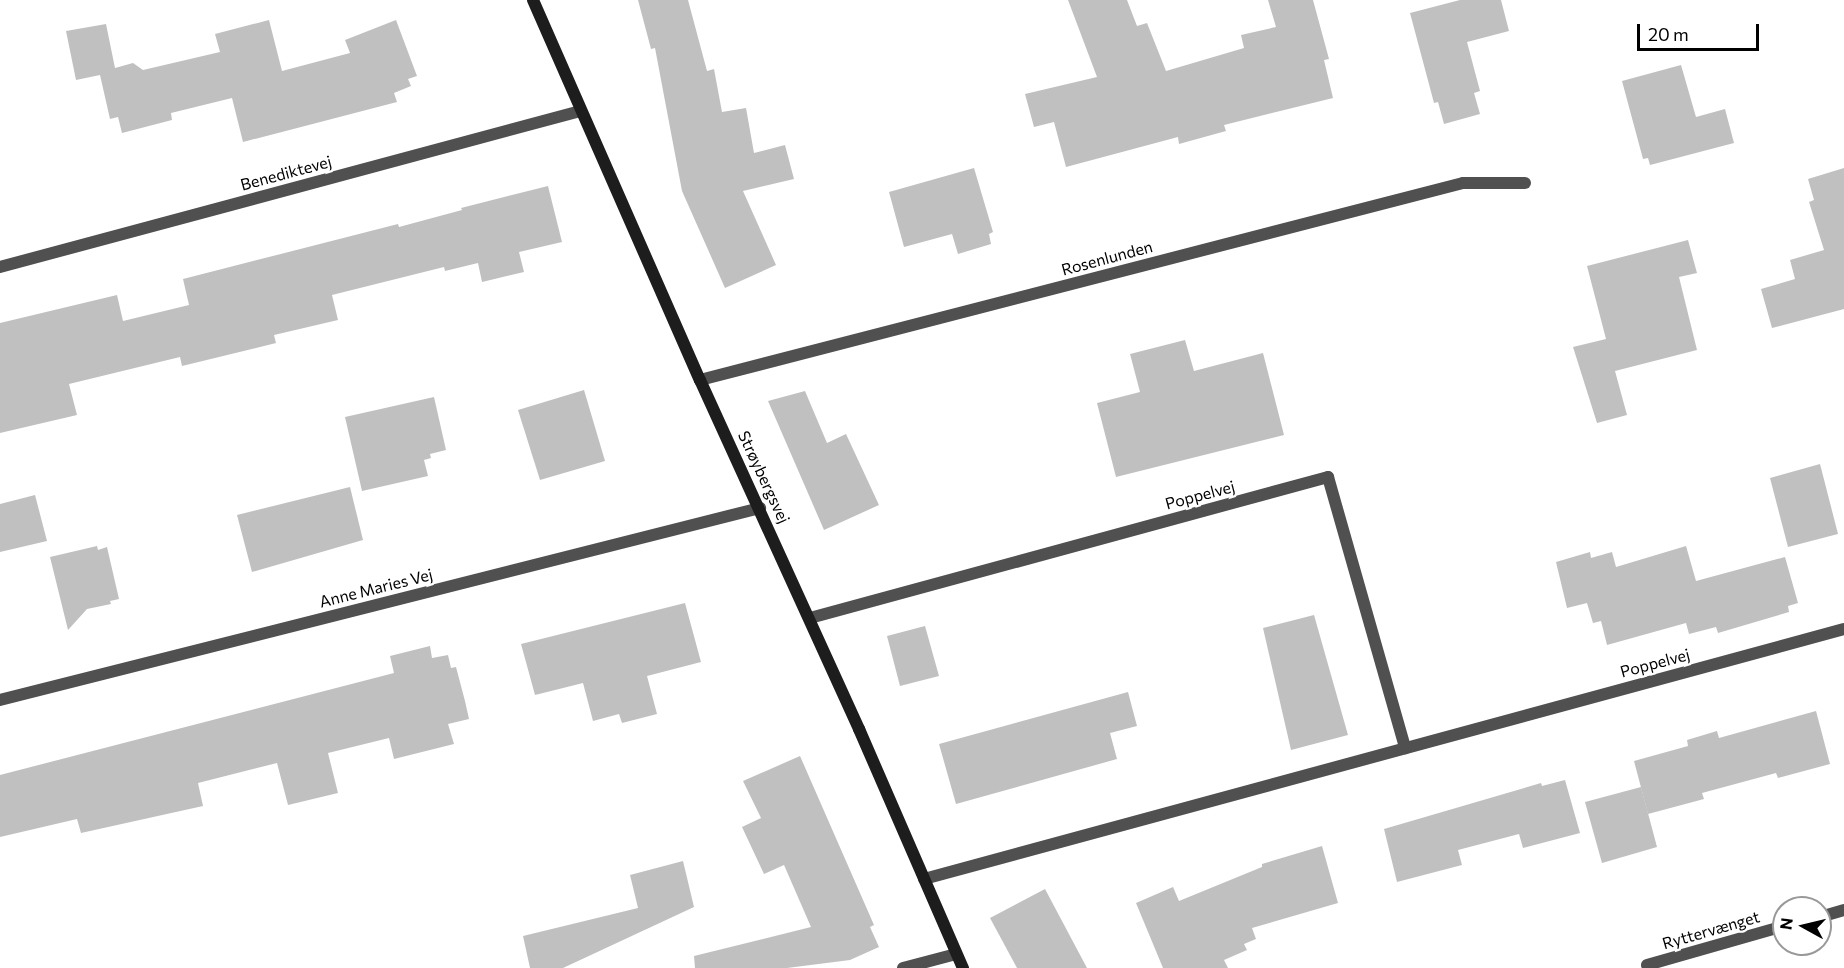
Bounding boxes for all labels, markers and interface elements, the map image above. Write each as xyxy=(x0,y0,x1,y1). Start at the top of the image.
scale bar xyxy=(1640,12,1762,50)
text: 20 m xyxy=(1648,23,1689,45)
street label: Benediktevej xyxy=(238,152,334,194)
street label: Rosenlunden xyxy=(1059,237,1155,279)
street label: Strøybergsvej xyxy=(734,428,794,526)
street label: Poppelvej xyxy=(1163,477,1237,513)
street label: Anne Maries Vej xyxy=(317,565,435,611)
street label: Poppelvej xyxy=(1618,645,1692,681)
north arrow xyxy=(1772,896,1832,956)
street label: Ryttervænget xyxy=(1660,907,1762,953)
text: N xyxy=(1775,916,1796,931)

